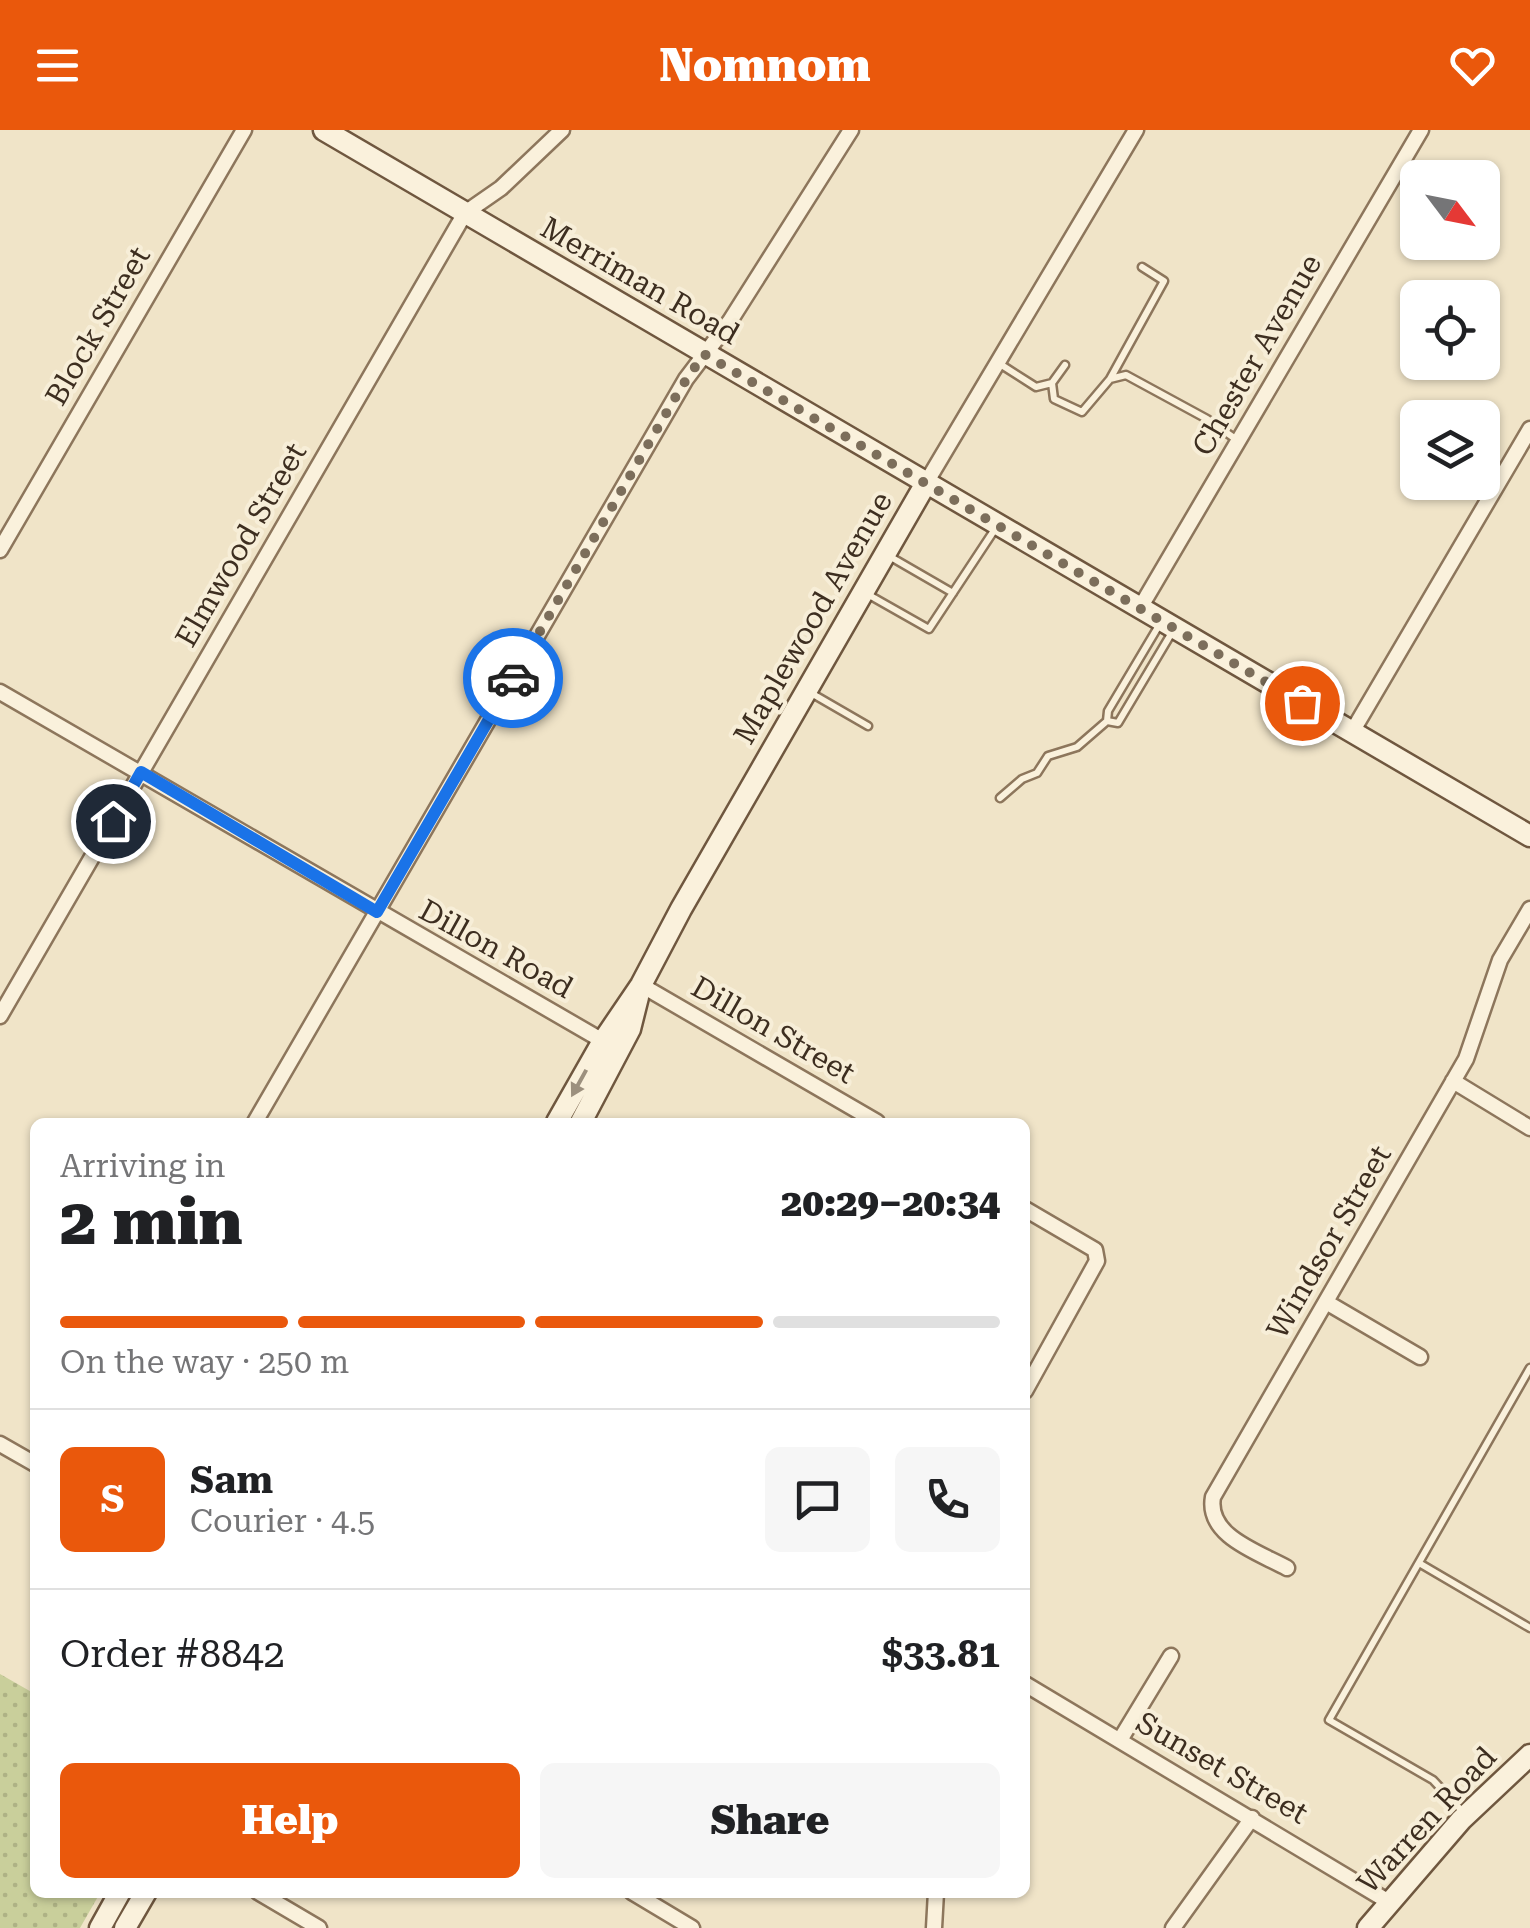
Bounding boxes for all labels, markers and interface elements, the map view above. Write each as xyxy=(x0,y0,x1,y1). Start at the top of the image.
icon: menu xyxy=(30,38,85,93)
icon: heart xyxy=(1445,38,1500,93)
text: Nomnom xyxy=(659,39,871,92)
north arrow xyxy=(1400,160,1500,260)
map controls xyxy=(1400,160,1500,500)
street label: Merriman Road xyxy=(535,210,746,352)
street label: Block Street xyxy=(38,240,157,411)
street label: Chester Avenue xyxy=(1185,248,1328,462)
button: locate xyxy=(1400,280,1500,380)
button: layers xyxy=(1400,400,1500,500)
street label: Elmwood Street xyxy=(168,437,313,653)
street label: Maplewood Avenue xyxy=(726,486,899,750)
courier xyxy=(463,628,563,728)
icon: car xyxy=(486,651,541,706)
pin xyxy=(1260,661,1345,746)
icon: bag xyxy=(1275,676,1330,731)
pin xyxy=(71,779,156,864)
icon: home xyxy=(86,794,141,849)
street label: Dillon Road xyxy=(413,892,579,1005)
street label: Dillon Street xyxy=(685,969,861,1090)
one-way arrow xyxy=(571,1068,588,1097)
street label: Windsor Street xyxy=(1259,1139,1398,1344)
text: Arriving in xyxy=(60,1147,225,1185)
text: 20:29–20:34 xyxy=(781,1181,1000,1225)
text: 2 min xyxy=(60,1184,243,1260)
text: On the way · 250 m xyxy=(60,1343,349,1381)
button: chat xyxy=(765,1447,870,1552)
button: phone xyxy=(895,1447,1000,1552)
text: Sam xyxy=(190,1458,273,1502)
text: S xyxy=(101,1477,124,1521)
text: Courier · 4.5 xyxy=(190,1502,375,1540)
text: Order #8842 xyxy=(60,1632,285,1676)
text: $33.81 xyxy=(882,1632,1000,1676)
street label: Sunset Street xyxy=(1130,1704,1314,1831)
street label: Warren Road xyxy=(1350,1739,1503,1900)
button: Help xyxy=(60,1763,520,1878)
button: Share xyxy=(540,1763,1000,1878)

